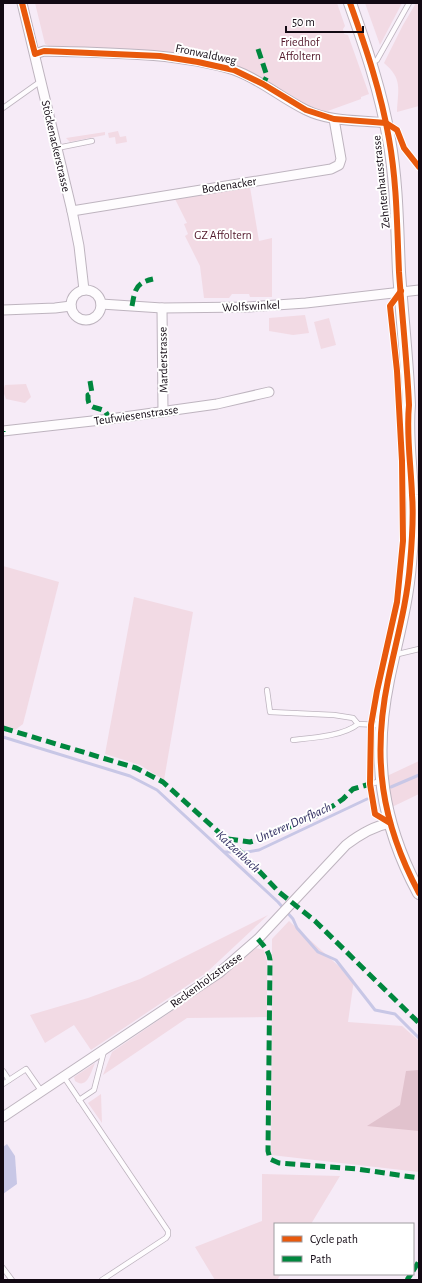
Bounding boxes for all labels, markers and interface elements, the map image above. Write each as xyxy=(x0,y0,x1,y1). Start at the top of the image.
scale bar xyxy=(286,8,363,34)
text: 50 m xyxy=(292,16,315,28)
park label: Friedhof Affoltern xyxy=(279,36,321,62)
street label: Fronwaldweg xyxy=(174,42,238,66)
street label: Stöckenackerstrasse xyxy=(40,99,72,193)
street label: Zehntenhausstrasse xyxy=(370,135,392,229)
street label: Bodenacker xyxy=(201,175,257,195)
park label: GZ Affoltern xyxy=(194,229,252,241)
street label: Wolfswinkel xyxy=(222,298,280,314)
street label: Marderstrasse xyxy=(156,327,170,393)
street label: Teufwiesenstrasse xyxy=(93,403,179,427)
water label: Unterer Dorfbach xyxy=(254,801,333,846)
water label: Katzenbach xyxy=(214,829,262,875)
street label: Reckenholzstrasse xyxy=(168,950,244,1010)
legend xyxy=(274,1223,414,1275)
text: Cycle path xyxy=(310,1233,358,1246)
text: Path xyxy=(310,1253,332,1265)

